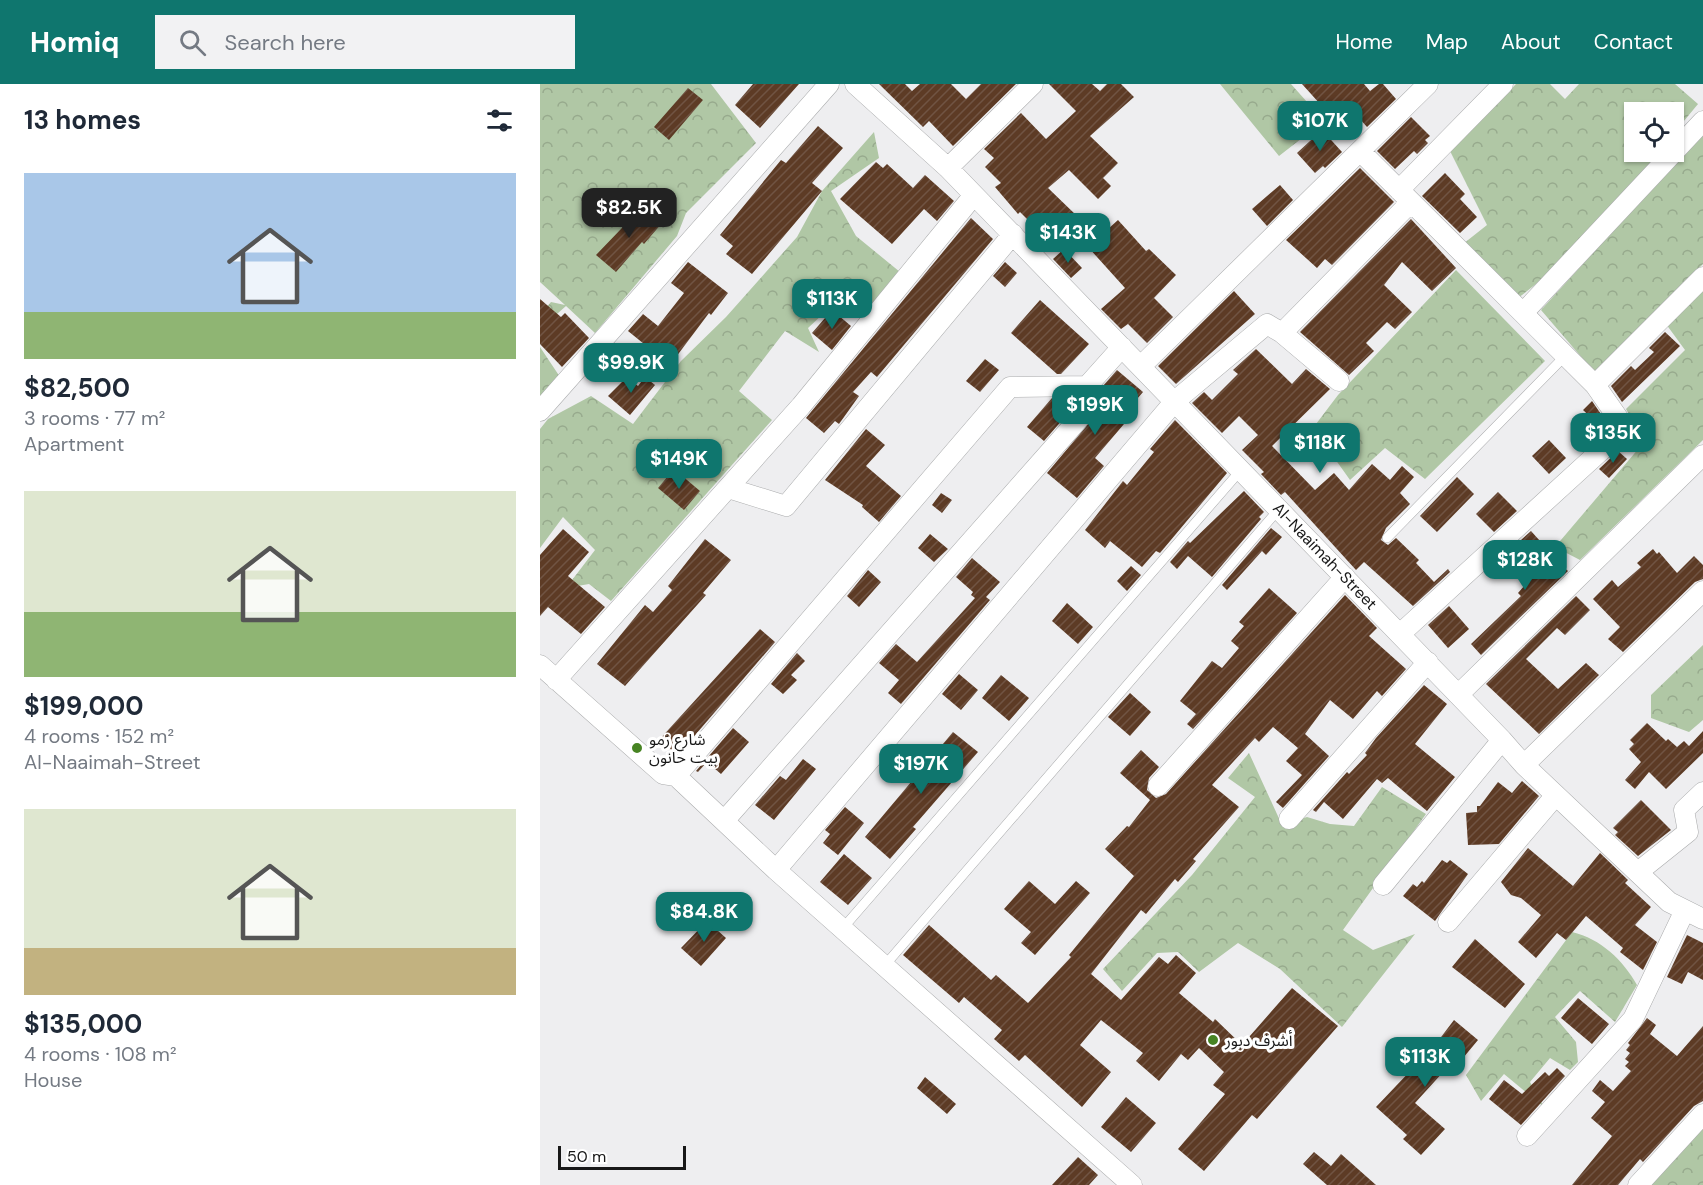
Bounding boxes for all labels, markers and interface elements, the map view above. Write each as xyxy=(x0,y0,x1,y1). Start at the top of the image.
search box xyxy=(155,15,575,69)
text: Homiq xyxy=(30,24,119,61)
icon: search xyxy=(176,26,209,59)
text: Search here xyxy=(224,28,346,57)
text: Home xyxy=(1335,28,1393,56)
text: Map xyxy=(1426,28,1468,56)
text: About xyxy=(1501,28,1561,56)
text: Contact xyxy=(1594,28,1673,56)
pin: $107K xyxy=(1278,101,1362,152)
map controls xyxy=(1624,102,1684,162)
button: locate xyxy=(1624,102,1684,162)
text: 13 homes xyxy=(24,103,141,137)
icon: filters xyxy=(483,104,516,137)
text: $107K xyxy=(1291,107,1349,133)
pin: $82.5K xyxy=(580,188,678,239)
text: $82.5K xyxy=(596,194,662,220)
icon: home xyxy=(216,212,324,320)
pin: $143K xyxy=(1026,213,1110,264)
text: $143K xyxy=(1039,219,1097,245)
pin: $113K xyxy=(790,279,874,330)
text: $113K xyxy=(806,285,858,311)
pin: $99.9K xyxy=(582,343,680,394)
text: $99.9K xyxy=(597,349,665,375)
text: $82,500 xyxy=(24,371,130,405)
pin: $199K xyxy=(1053,385,1137,436)
text: $199K xyxy=(1066,391,1124,417)
text: 3 rooms · 77 m² xyxy=(24,405,165,431)
pin: $135K xyxy=(1571,413,1655,464)
text: $135K xyxy=(1585,419,1641,445)
pin: $118K xyxy=(1278,423,1362,474)
text: $118K xyxy=(1294,429,1346,455)
text: Apartment xyxy=(24,431,124,457)
pin: $149K xyxy=(637,439,721,490)
text: $149K xyxy=(650,445,708,471)
street label: Al-Naaimah-Street xyxy=(1268,498,1382,614)
icon: home xyxy=(216,530,324,638)
pin: $128K xyxy=(1483,540,1567,591)
text: $128K xyxy=(1497,546,1553,572)
text: $199,000 xyxy=(24,689,144,723)
text: 4 rooms · 152 m² xyxy=(24,723,174,749)
place label: شارع زمو بيت حانون xyxy=(649,729,718,768)
marker: شارع زمو بيت حانون xyxy=(630,741,644,755)
pin: $197K xyxy=(879,744,963,795)
text: Al-Naaimah-Street xyxy=(24,749,201,775)
text: $197K xyxy=(893,750,949,776)
icon: home xyxy=(216,848,324,956)
pin: $84.8K xyxy=(655,892,753,943)
text: $84.8K xyxy=(670,898,738,924)
text: $135,000 xyxy=(24,1007,142,1041)
place label: أشرف دبور xyxy=(1224,1030,1293,1051)
marker: أشرف دبور xyxy=(1206,1033,1220,1047)
pin: $113K xyxy=(1383,1037,1467,1088)
text: 4 rooms · 108 m² xyxy=(24,1041,176,1067)
text: $113K xyxy=(1399,1043,1451,1069)
text: House xyxy=(24,1067,82,1093)
scale bar xyxy=(558,1143,686,1170)
text: 50 m xyxy=(567,1146,606,1167)

